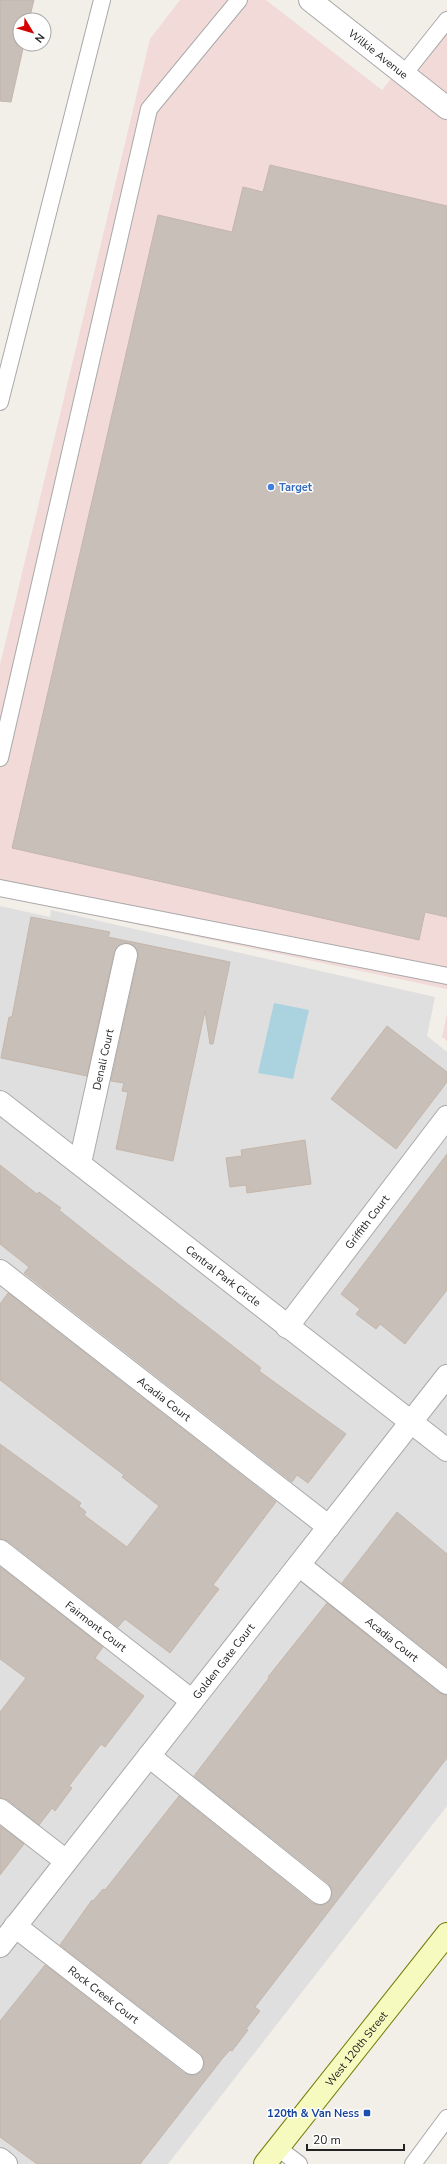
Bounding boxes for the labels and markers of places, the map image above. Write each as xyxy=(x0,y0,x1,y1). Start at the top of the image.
place label: Target xyxy=(279,480,313,495)
marker: Target xyxy=(266,482,276,492)
place label: 120th & Van Ness xyxy=(267,2106,359,2121)
marker: 120th & Van Ness xyxy=(362,2108,372,2118)

